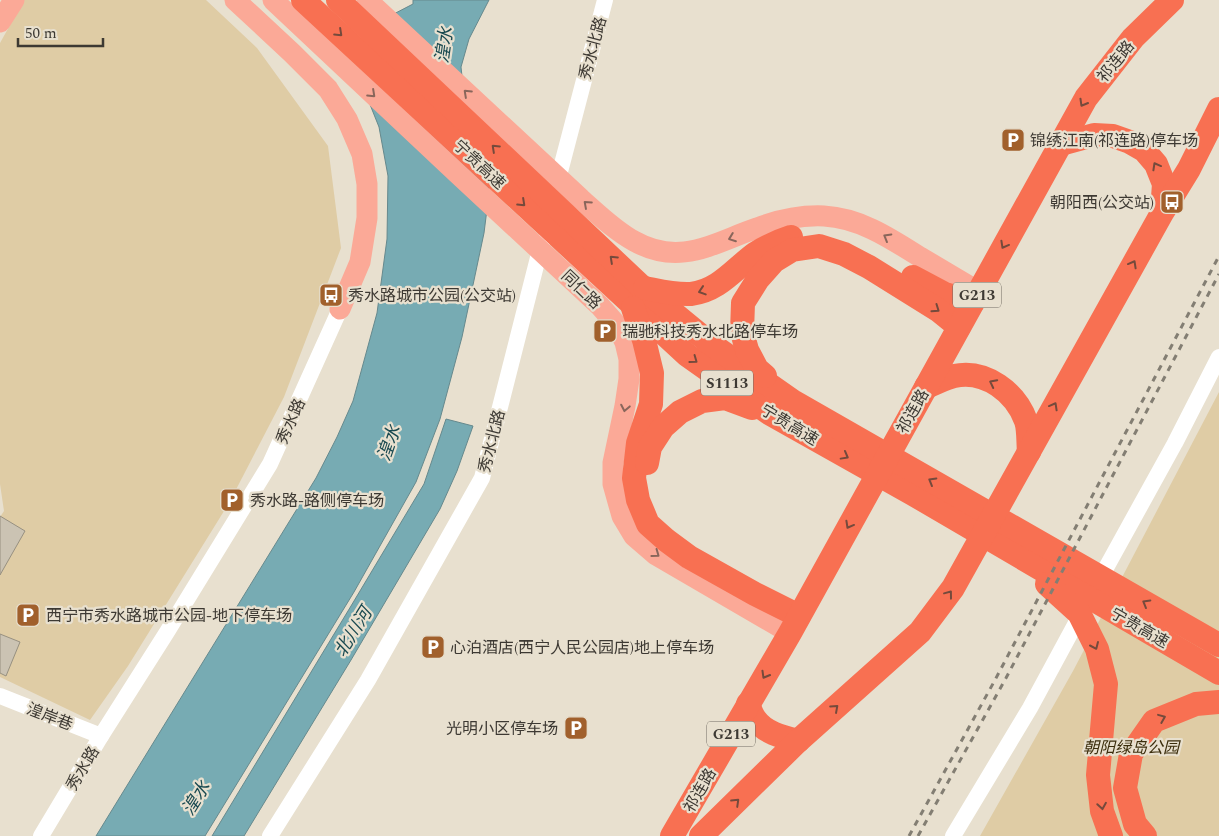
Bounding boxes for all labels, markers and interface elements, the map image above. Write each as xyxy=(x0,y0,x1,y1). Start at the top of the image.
street label: 秀水北路 xyxy=(573,14,613,82)
scale bar xyxy=(18,15,102,47)
text: 50 m xyxy=(25,22,57,45)
water label: 湟水 xyxy=(429,24,461,65)
one-way arrow xyxy=(333,27,342,36)
street label: 祁连路 xyxy=(1091,35,1140,88)
one-way arrow xyxy=(367,88,376,97)
one-way arrow xyxy=(464,90,473,99)
one-way arrow xyxy=(1080,98,1090,107)
parking icon: 锦绣江南(祁连路)停车场 xyxy=(1000,127,1026,153)
place label: 锦绣江南(祁连路)停车场 xyxy=(1030,129,1198,153)
street label: 宁贵高速 xyxy=(448,134,511,195)
one-way arrow xyxy=(491,145,500,154)
one-way arrow xyxy=(1152,162,1162,171)
bus stop icon: 朝阳西(公交站) xyxy=(1159,189,1185,215)
place label: 朝阳西(公交站) xyxy=(1050,191,1154,215)
one-way arrow xyxy=(517,197,526,206)
one-way arrow xyxy=(583,201,592,210)
one-way arrow xyxy=(728,232,736,242)
one-way arrow xyxy=(883,233,892,243)
one-way arrow xyxy=(1001,240,1011,249)
one-way arrow xyxy=(609,256,618,265)
one-way arrow xyxy=(1127,261,1137,270)
street label: 同仁路 xyxy=(556,264,607,315)
bus stop icon: 秀水路城市公园(公交站) xyxy=(318,282,344,308)
road number: G213 xyxy=(953,282,1001,308)
place label: 秀水路城市公园(公交站) xyxy=(348,284,516,308)
one-way arrow xyxy=(699,285,707,295)
one-way arrow xyxy=(930,303,940,312)
parking icon: 瑞驰科技秀水北路停车场 xyxy=(592,318,618,344)
place label: 瑞驰科技秀水北路停车场 xyxy=(622,320,798,344)
one-way arrow xyxy=(688,354,698,363)
road number: S1113 xyxy=(701,370,753,396)
one-way arrow xyxy=(989,379,998,389)
street label: 祁连路 xyxy=(891,385,935,438)
street label: 秀水路 xyxy=(270,395,312,448)
street label: 宁贵高速 xyxy=(756,398,823,452)
one-way arrow xyxy=(620,403,631,412)
one-way arrow xyxy=(1048,403,1058,412)
street label: 秀水北路 xyxy=(473,407,511,475)
water label: 湟水 xyxy=(371,421,408,465)
one-way arrow xyxy=(840,450,849,460)
one-way arrow xyxy=(928,478,937,488)
parking icon: 秀水路-路侧停车场 xyxy=(219,487,245,513)
place label: 秀水路-路侧停车场 xyxy=(250,489,384,513)
one-way arrow xyxy=(845,520,855,529)
one-way arrow xyxy=(650,548,660,557)
one-way arrow xyxy=(943,590,952,600)
one-way arrow xyxy=(1142,599,1151,609)
water label: 北川河 xyxy=(328,600,381,662)
street label: 宁贵高速 xyxy=(1106,601,1173,654)
parking icon: 西宁市秀水路城市公园-地下停车场 xyxy=(15,602,41,628)
place label: 西宁市秀水路城市公园-地下停车场 xyxy=(46,604,292,628)
parking icon: 心泊酒店(西宁人民公园店)地上停车场 xyxy=(420,634,446,660)
place label: 心泊酒店(西宁人民公园店)地上停车场 xyxy=(450,636,714,660)
one-way arrow xyxy=(1088,641,1099,650)
one-way arrow xyxy=(762,669,772,678)
street label: 湟岸巷 xyxy=(23,697,76,737)
one-way arrow xyxy=(829,705,838,714)
one-way arrow xyxy=(1157,714,1166,724)
parking icon: 光明小区停车场 xyxy=(563,715,589,741)
place label: 光明小区停车场 xyxy=(446,717,558,741)
road number: G213 xyxy=(707,722,755,746)
park label: 朝阳绿岛公园 xyxy=(1083,736,1181,760)
street label: 秀水路 xyxy=(60,742,106,795)
street label: 祁连路 xyxy=(677,764,722,817)
water label: 湟水 xyxy=(175,775,218,821)
one-way arrow xyxy=(730,799,739,808)
one-way arrow xyxy=(1096,802,1107,810)

